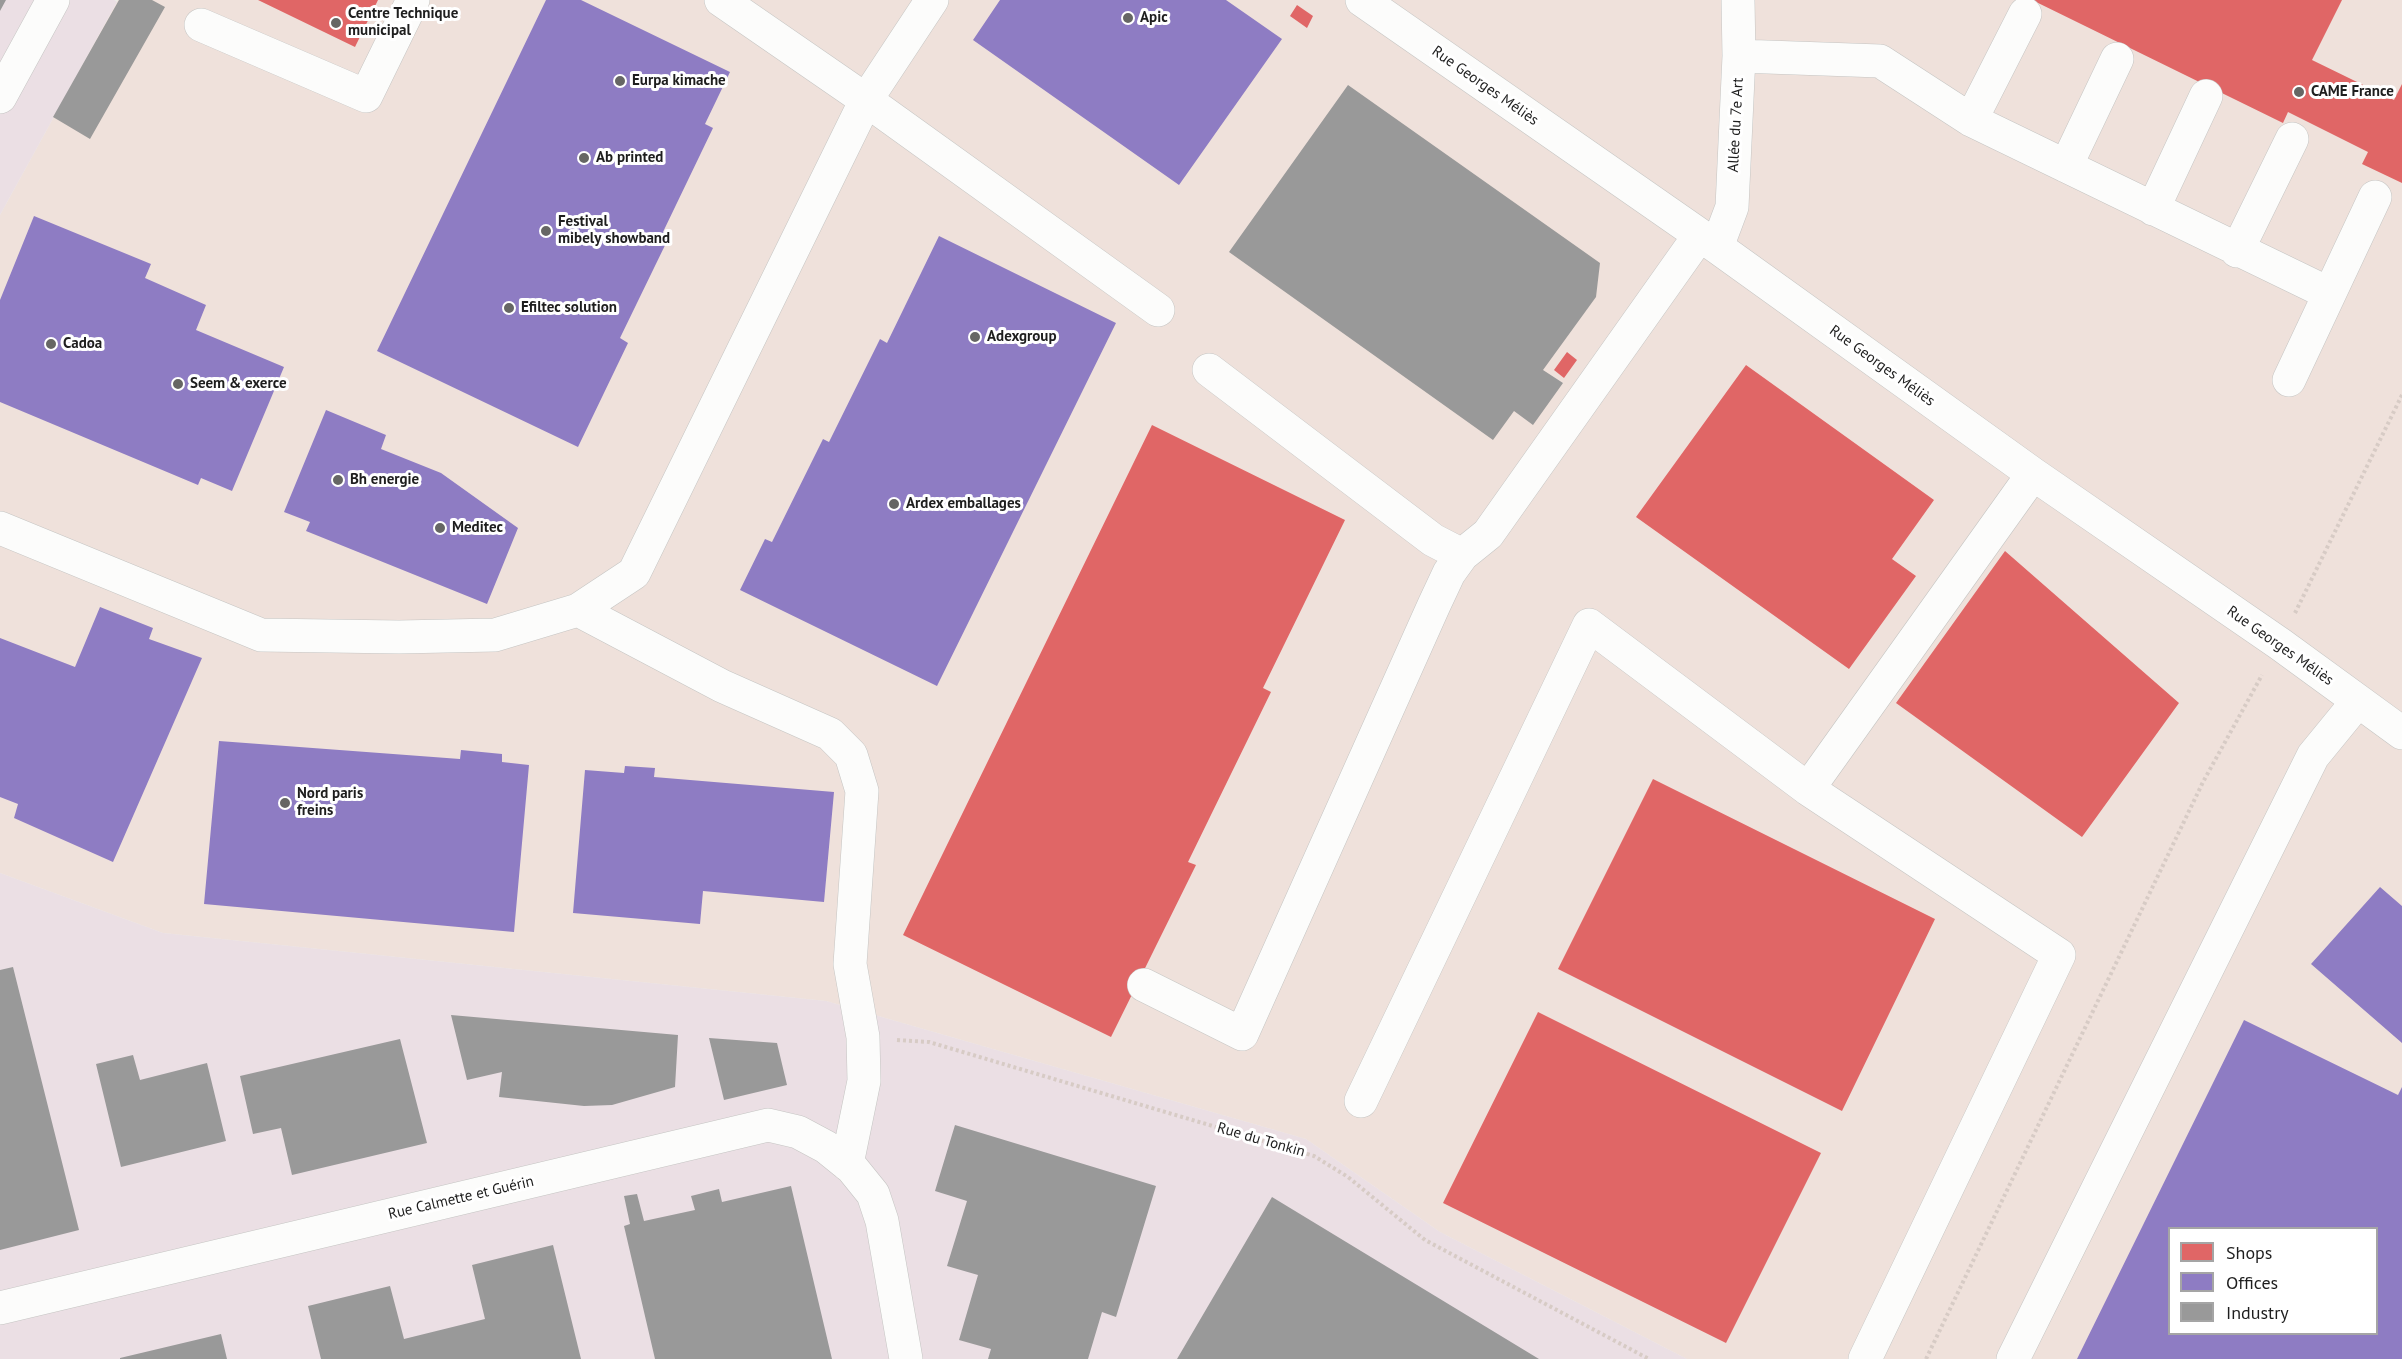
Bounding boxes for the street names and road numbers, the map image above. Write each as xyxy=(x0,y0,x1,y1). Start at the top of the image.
street label: Rue Georges Méliès xyxy=(1428,42,1542,130)
street label: Allée du 7e Art xyxy=(1725,77,1747,173)
street label: Rue Georges Méliès xyxy=(1826,322,1938,410)
street label: Rue Georges Méliès xyxy=(2223,602,2337,690)
street label: Rue du Tonkin xyxy=(1215,1119,1307,1161)
street label: Rue Calmette et Guérin xyxy=(386,1172,536,1224)

